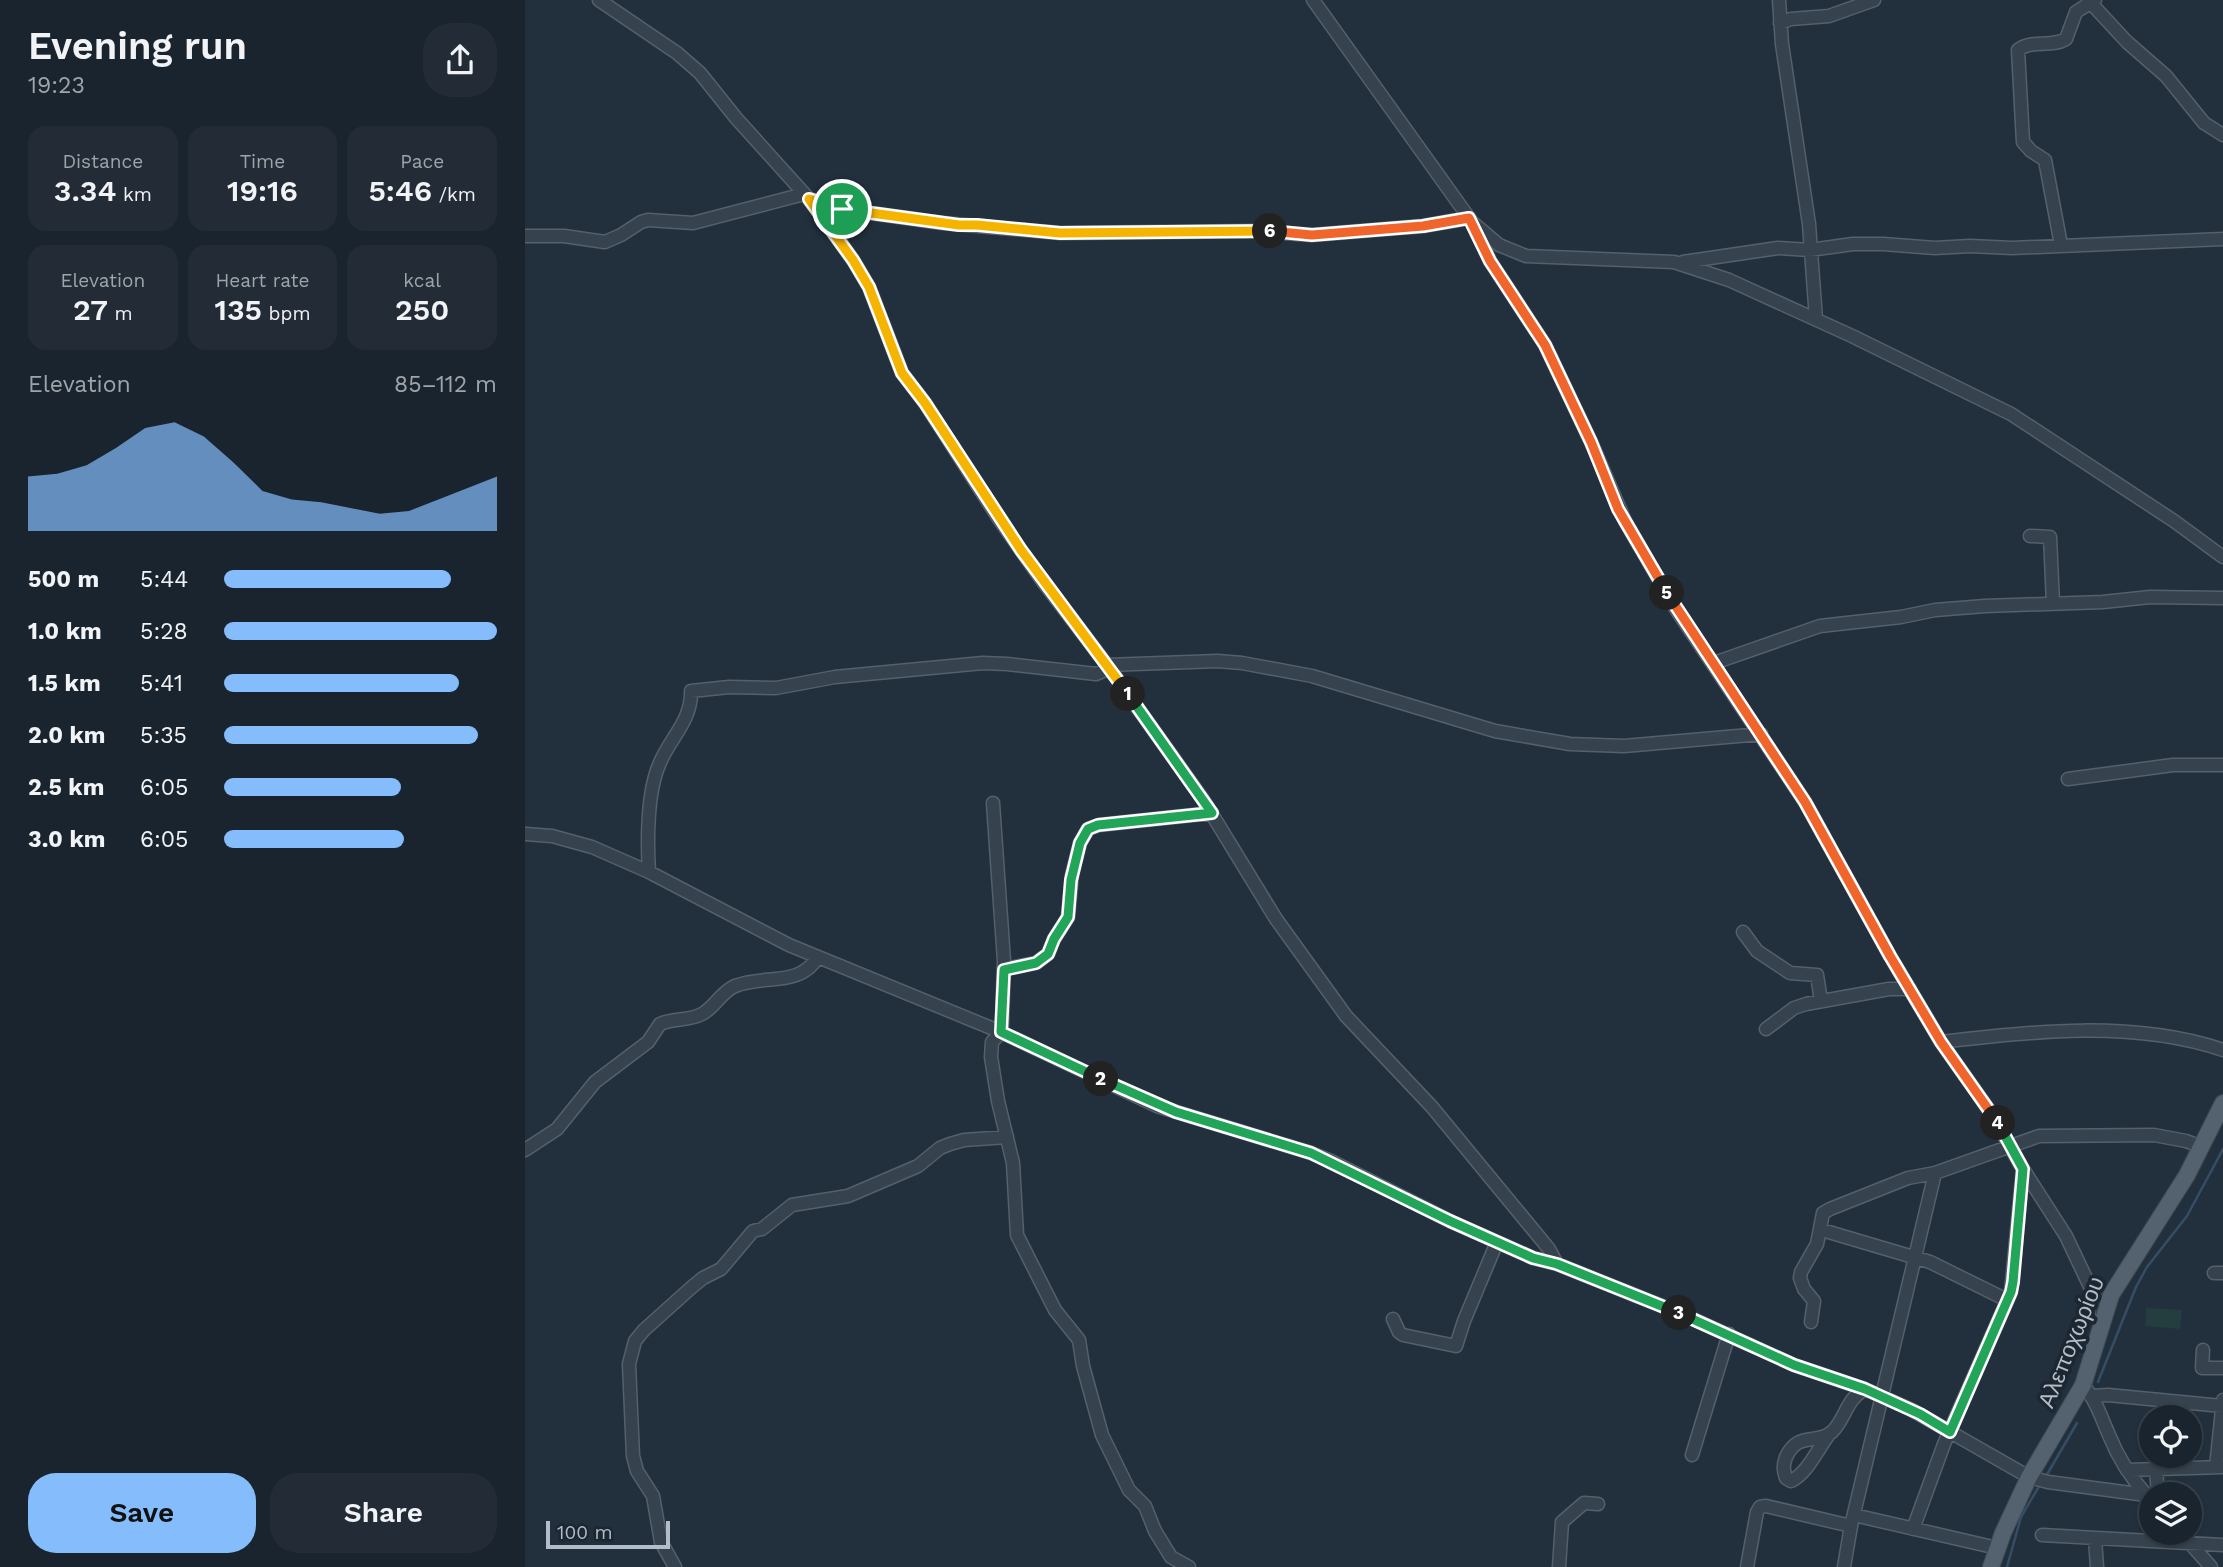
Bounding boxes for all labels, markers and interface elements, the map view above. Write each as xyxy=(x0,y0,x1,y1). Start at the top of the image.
button: share xyxy=(423,23,497,97)
text: Evening run xyxy=(28,24,247,68)
text: 19:23 xyxy=(28,72,85,99)
text: Distance xyxy=(62,150,143,173)
text: Time xyxy=(240,150,285,173)
text: Pace xyxy=(400,150,444,173)
text: 3.34 xyxy=(54,173,117,208)
text: 19:16 xyxy=(227,173,298,208)
text: 5:46 xyxy=(368,173,432,208)
pin xyxy=(812,179,872,239)
text: km xyxy=(117,183,152,206)
text: /km xyxy=(432,183,476,206)
icon: arrive xyxy=(823,190,861,228)
pin: 6 xyxy=(1253,214,1287,248)
text: 6 xyxy=(1264,219,1275,242)
text: Elevation xyxy=(60,269,145,292)
text: Heart rate xyxy=(216,269,309,292)
text: kcal xyxy=(403,269,441,292)
text: 27 xyxy=(73,292,108,327)
text: 135 xyxy=(214,292,262,327)
text: 250 xyxy=(395,292,449,327)
text: m xyxy=(108,302,133,325)
text: bpm xyxy=(262,302,311,325)
text: Elevation xyxy=(28,371,131,398)
text: 85–112 m xyxy=(394,371,497,398)
text: 500 m xyxy=(28,566,99,593)
text: 5:44 xyxy=(140,566,188,593)
pin: 5 xyxy=(1649,576,1685,610)
text: 5 xyxy=(1661,581,1672,604)
text: 1.0 km xyxy=(28,618,102,645)
text: 5:28 xyxy=(140,618,188,645)
text: 1.5 km xyxy=(28,670,101,697)
text: 5:41 xyxy=(140,670,183,697)
pin: 1 xyxy=(1111,676,1145,712)
text: 1 xyxy=(1123,682,1132,705)
text: 2.0 km xyxy=(28,722,106,749)
text: 5:35 xyxy=(140,722,187,749)
text: 2.5 km xyxy=(28,774,104,801)
text: 6:05 xyxy=(140,774,188,801)
text: 3.0 km xyxy=(28,826,105,853)
text: 6:05 xyxy=(140,826,188,853)
pin: 2 xyxy=(1083,1062,1119,1096)
text: 2 xyxy=(1095,1067,1106,1090)
pin: 4 xyxy=(1981,1106,2015,1140)
text: 4 xyxy=(1991,1111,2004,1134)
street label: Αλεποχωρίου xyxy=(2033,1273,2110,1412)
pin: 3 xyxy=(1661,1296,1697,1330)
text: 3 xyxy=(1673,1301,1684,1324)
map controls xyxy=(2139,1405,2202,1545)
button: locate xyxy=(2139,1405,2202,1468)
button: Save xyxy=(28,1473,256,1553)
button: Share xyxy=(270,1473,497,1553)
button: layers xyxy=(2139,1482,2202,1545)
scale bar xyxy=(546,1518,670,1550)
text: 100 m xyxy=(557,1521,613,1544)

